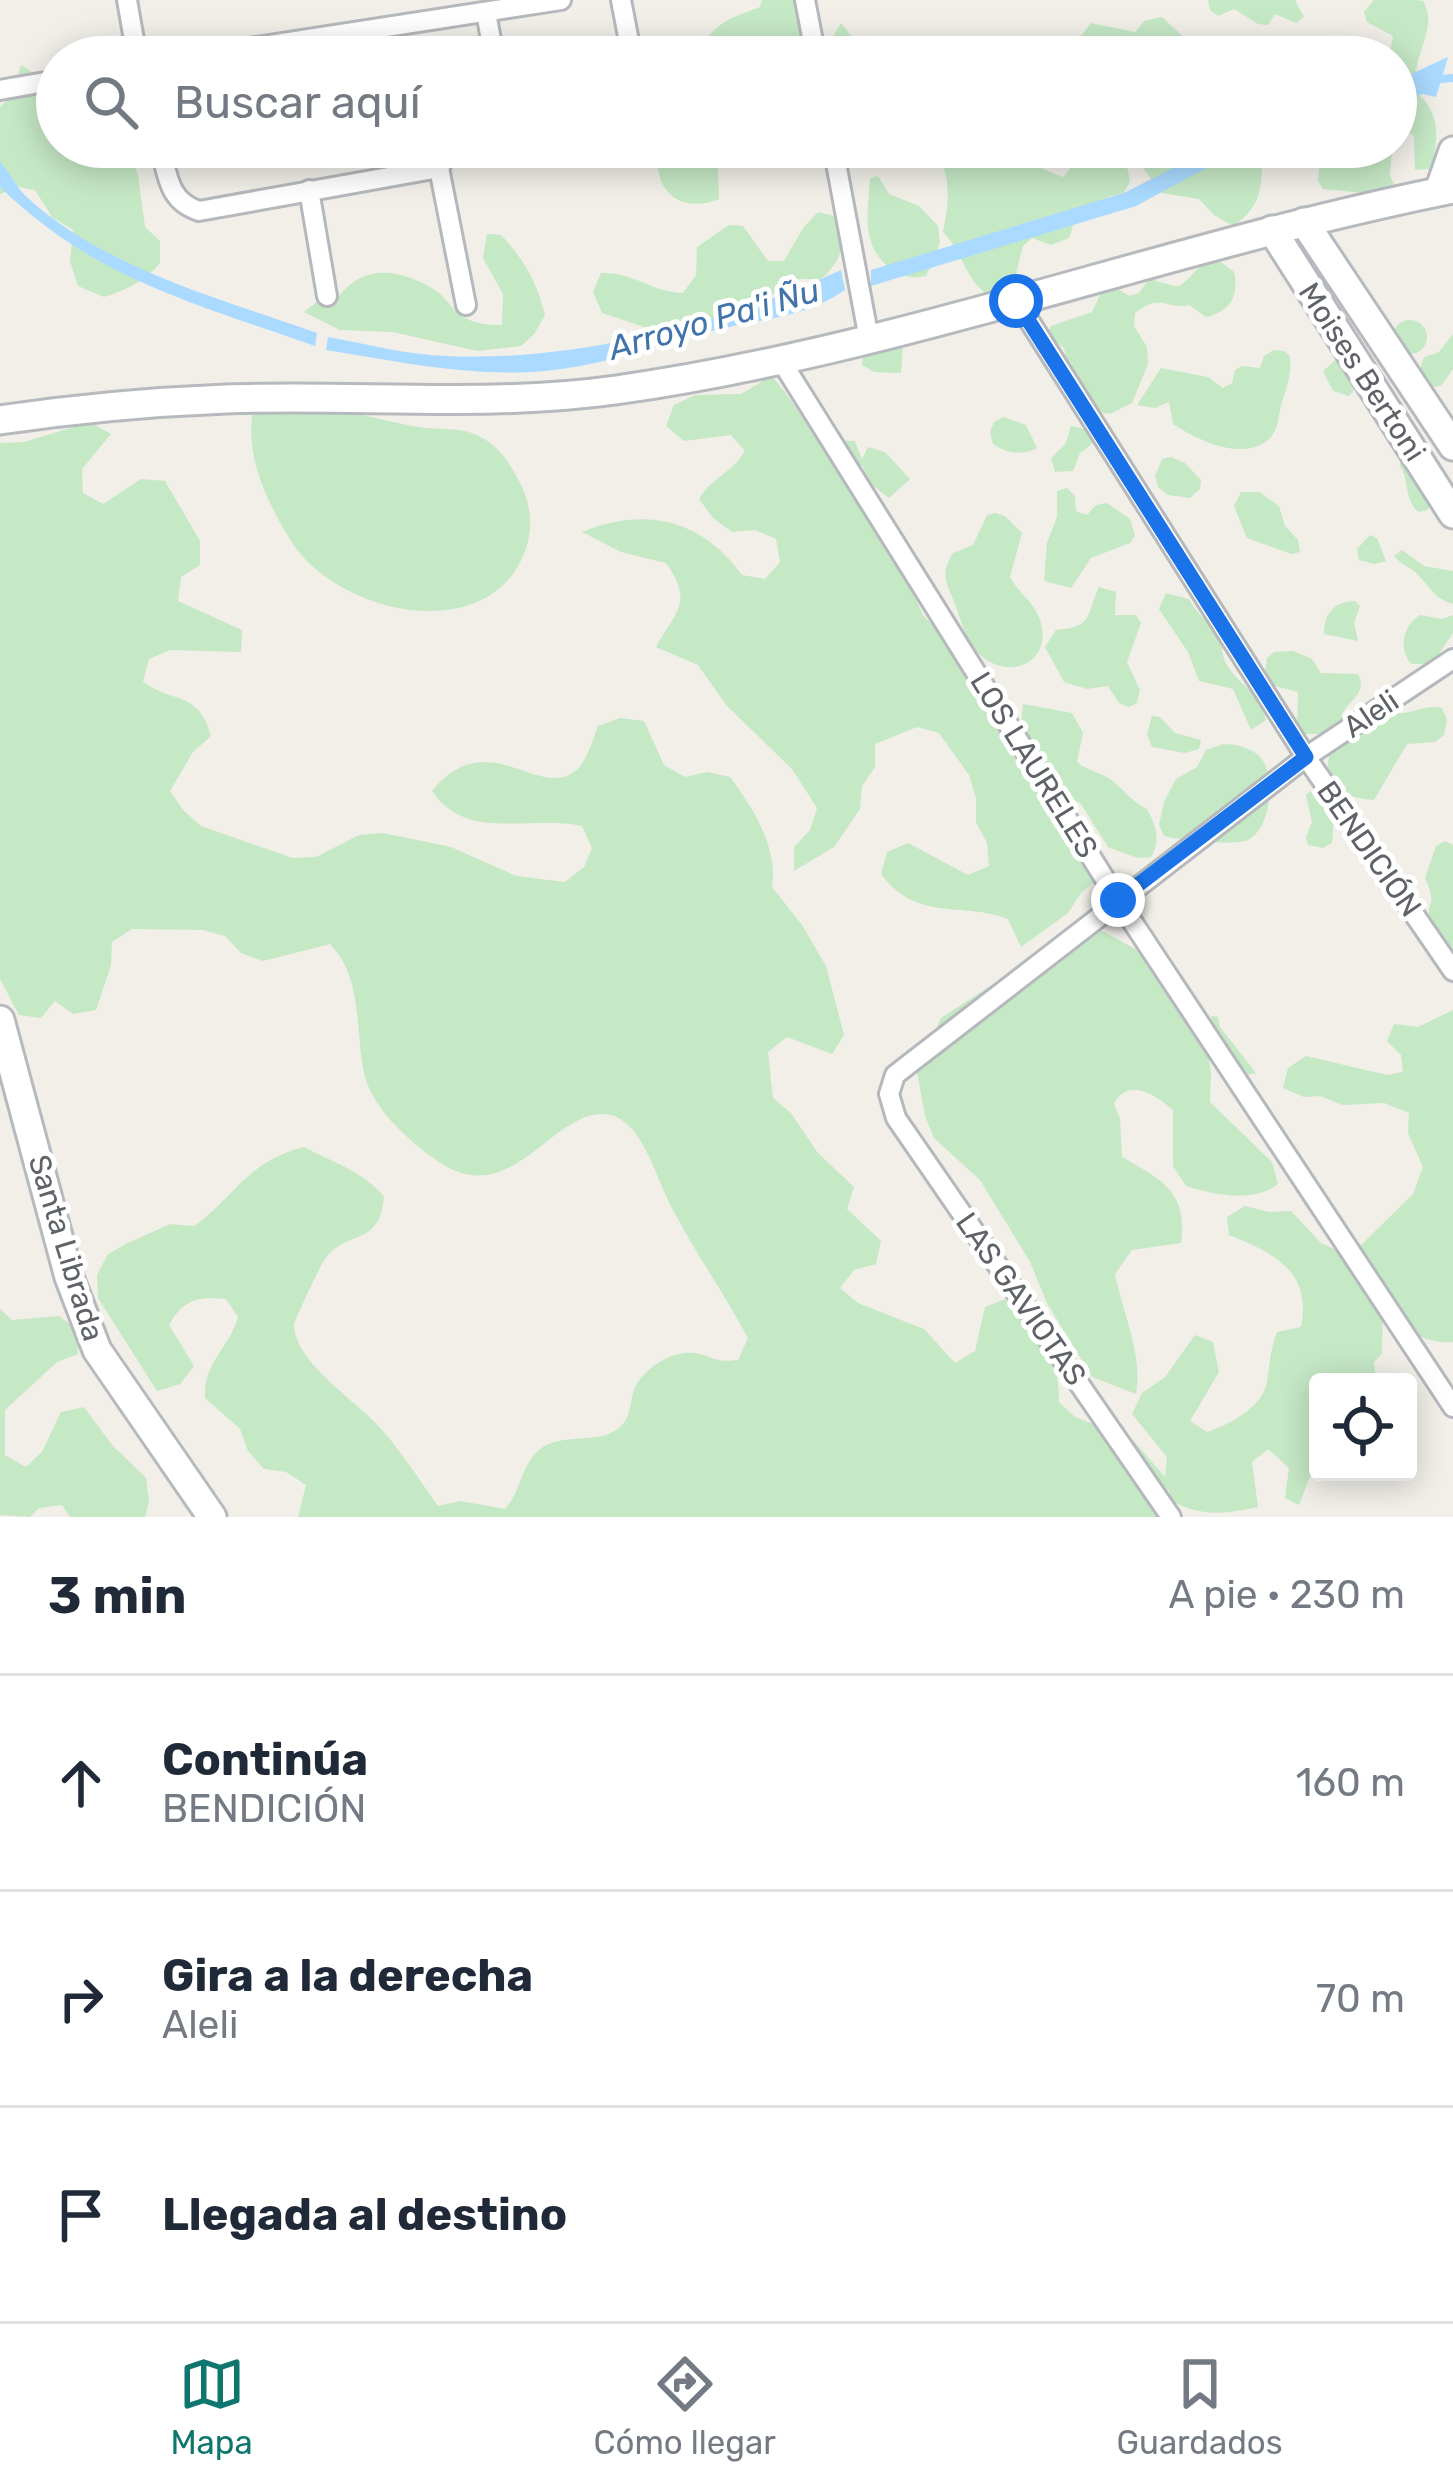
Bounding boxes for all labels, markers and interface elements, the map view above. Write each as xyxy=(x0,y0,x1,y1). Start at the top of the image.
search box xyxy=(36,36,1417,168)
icon: search xyxy=(78,69,144,135)
text: Buscar aquí xyxy=(174,76,421,129)
water label: Arroyo Pa'i Ñu xyxy=(602,270,824,368)
route start xyxy=(989,274,1043,328)
street label: Moises Bertoni xyxy=(1291,276,1433,468)
street label: LOS LAURELES xyxy=(963,666,1105,864)
street label: Aleli xyxy=(1337,683,1405,745)
street label: BENDICIÓN xyxy=(1309,774,1429,924)
route end xyxy=(1091,873,1145,927)
street label: Santa Librada xyxy=(21,1150,111,1346)
street label: LAS GAVIOTAS xyxy=(948,1206,1094,1392)
map controls xyxy=(1309,1373,1417,1481)
button: locate xyxy=(1309,1373,1417,1481)
text: 3 min xyxy=(48,1565,187,1626)
text: A pie · 230 m xyxy=(1169,1572,1405,1618)
text: Continúa xyxy=(162,1733,368,1786)
icon: ahead xyxy=(48,1750,114,1816)
text: 160 m xyxy=(1296,1760,1405,1806)
text: BENDICIÓN xyxy=(162,1786,366,1832)
text: Gira a la derecha xyxy=(162,1949,533,2002)
icon: right xyxy=(48,1966,114,2032)
text: 70 m xyxy=(1316,1976,1405,2022)
text: Aleli xyxy=(162,2002,238,2048)
icon: arrive xyxy=(48,2182,114,2248)
text: Llegada al destino xyxy=(162,2188,567,2241)
tab: Mapa xyxy=(170,2351,253,2462)
tab: Cómo llegar xyxy=(594,2351,776,2462)
tab: Guardados xyxy=(1117,2351,1283,2462)

